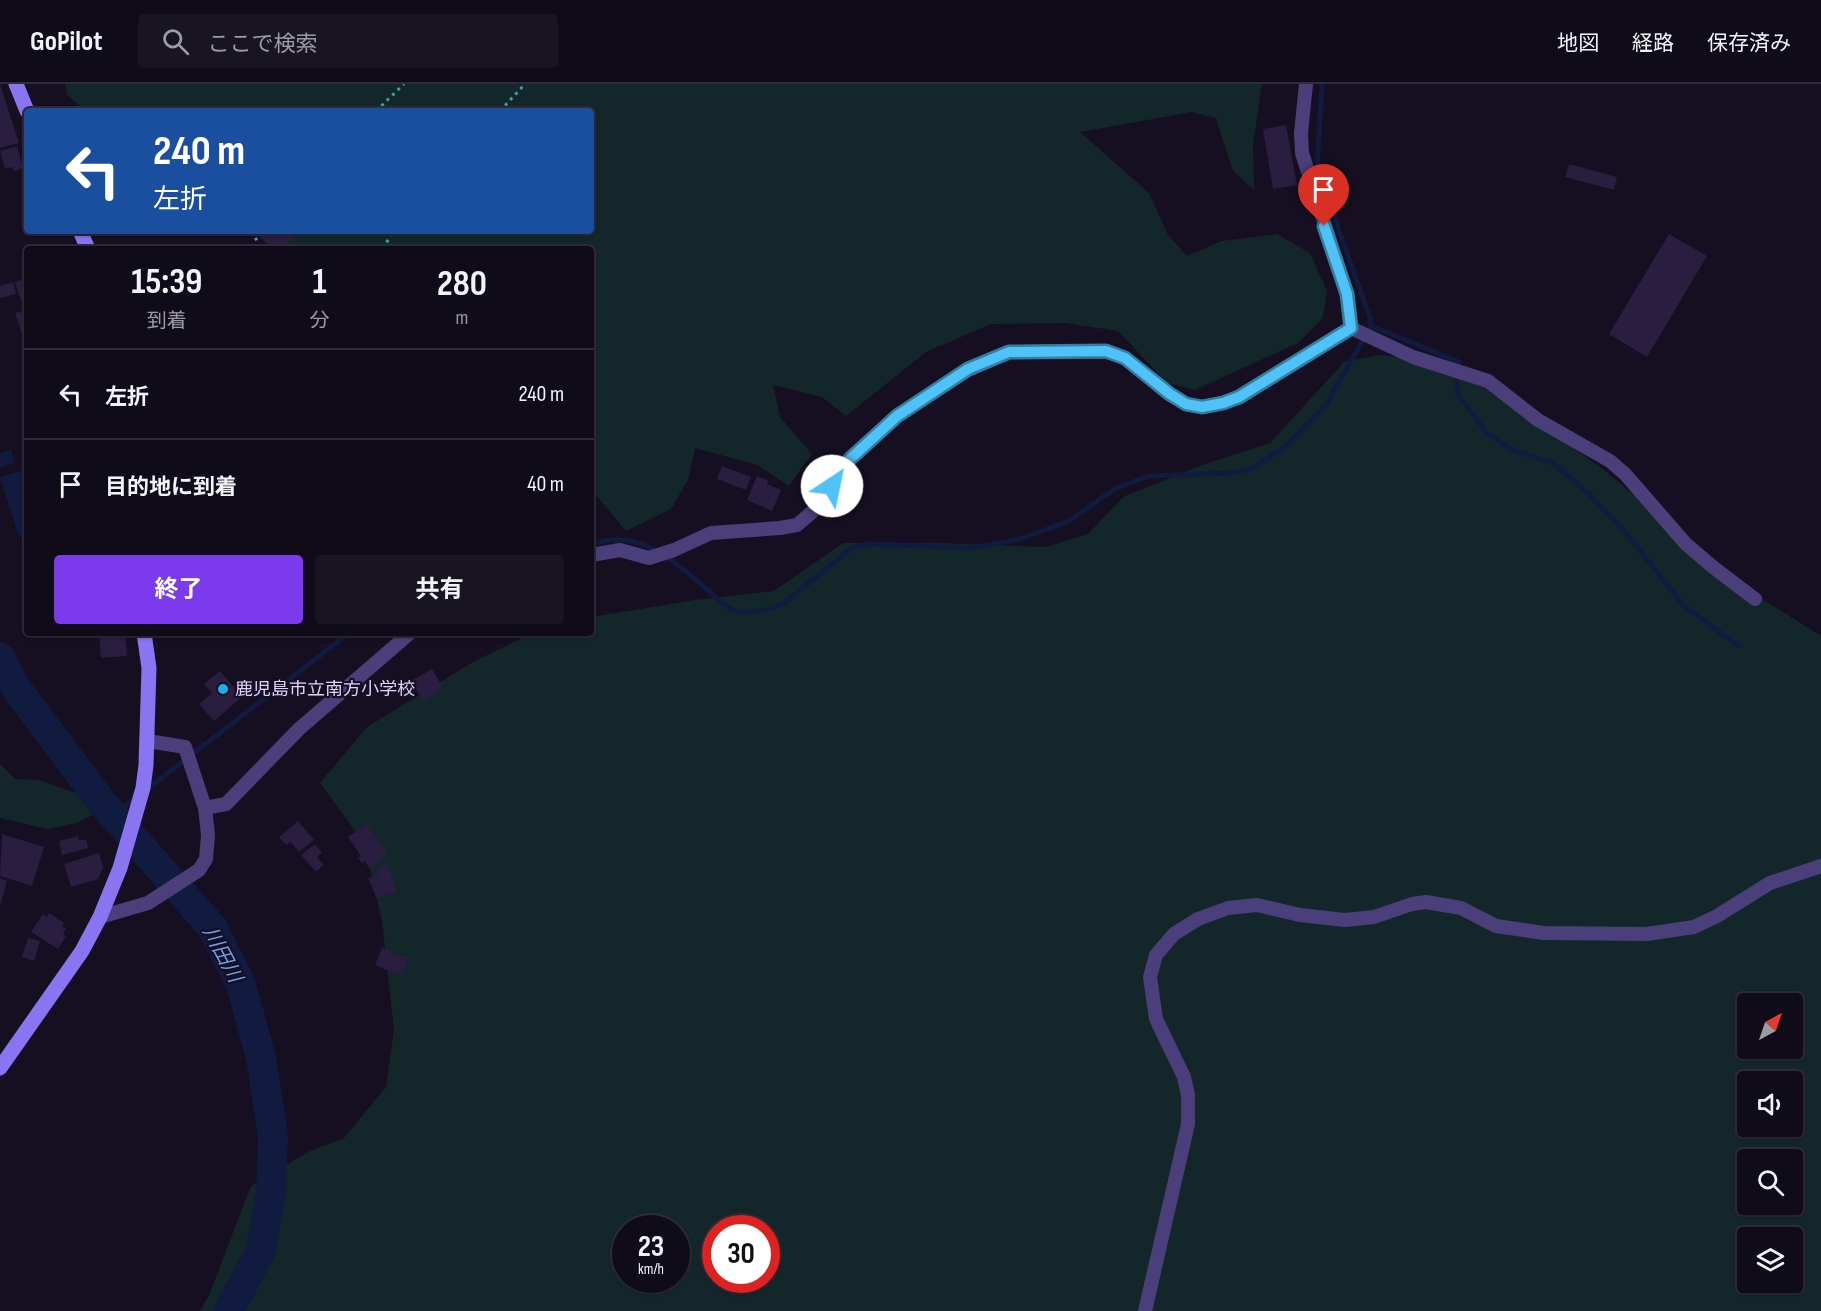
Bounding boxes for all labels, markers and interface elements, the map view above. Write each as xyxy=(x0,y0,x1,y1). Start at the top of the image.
search box xyxy=(138,14,558,68)
text: GoPilot xyxy=(30,25,102,58)
icon: search xyxy=(159,25,192,58)
text: ここで検索 xyxy=(207,31,317,58)
text: 地図 xyxy=(1557,31,1599,56)
text: 経路 xyxy=(1632,31,1674,56)
text: 保存済み xyxy=(1707,31,1791,56)
text: 240 m xyxy=(153,126,245,177)
icon: left xyxy=(54,132,132,210)
pin xyxy=(1298,164,1349,226)
icon: arrive xyxy=(1307,173,1340,206)
text: 左折 xyxy=(153,184,207,216)
text: 15:39 xyxy=(131,261,202,304)
text: 1 xyxy=(313,261,327,304)
text: 280 xyxy=(437,263,487,306)
text: m xyxy=(455,306,468,330)
text: 到着 xyxy=(147,309,187,333)
text: 分 xyxy=(310,309,330,333)
icon: left xyxy=(54,378,87,411)
text: 240 m xyxy=(518,381,564,408)
text: 左折 xyxy=(105,384,149,411)
position arrow xyxy=(800,454,864,518)
icon: arrive xyxy=(54,468,87,501)
text: 40 m xyxy=(527,471,564,498)
text: 目的地に到着 xyxy=(105,474,237,501)
button: 終了 xyxy=(54,555,303,624)
button: 共有 xyxy=(315,555,564,624)
place label: 鹿児島市立南方小学校 xyxy=(235,679,415,700)
marker: 鹿児島市立南方小学校 xyxy=(216,682,230,696)
water label: 川田川 xyxy=(197,922,248,988)
north arrow xyxy=(1737,993,1803,1059)
map controls xyxy=(1737,993,1803,1293)
button: sound xyxy=(1737,1071,1803,1137)
button: search xyxy=(1737,1149,1803,1215)
speed limit sign: 30 xyxy=(702,1215,780,1293)
button: layers xyxy=(1737,1227,1803,1293)
text: 23 xyxy=(638,1229,664,1265)
text: km/h xyxy=(638,1260,664,1279)

